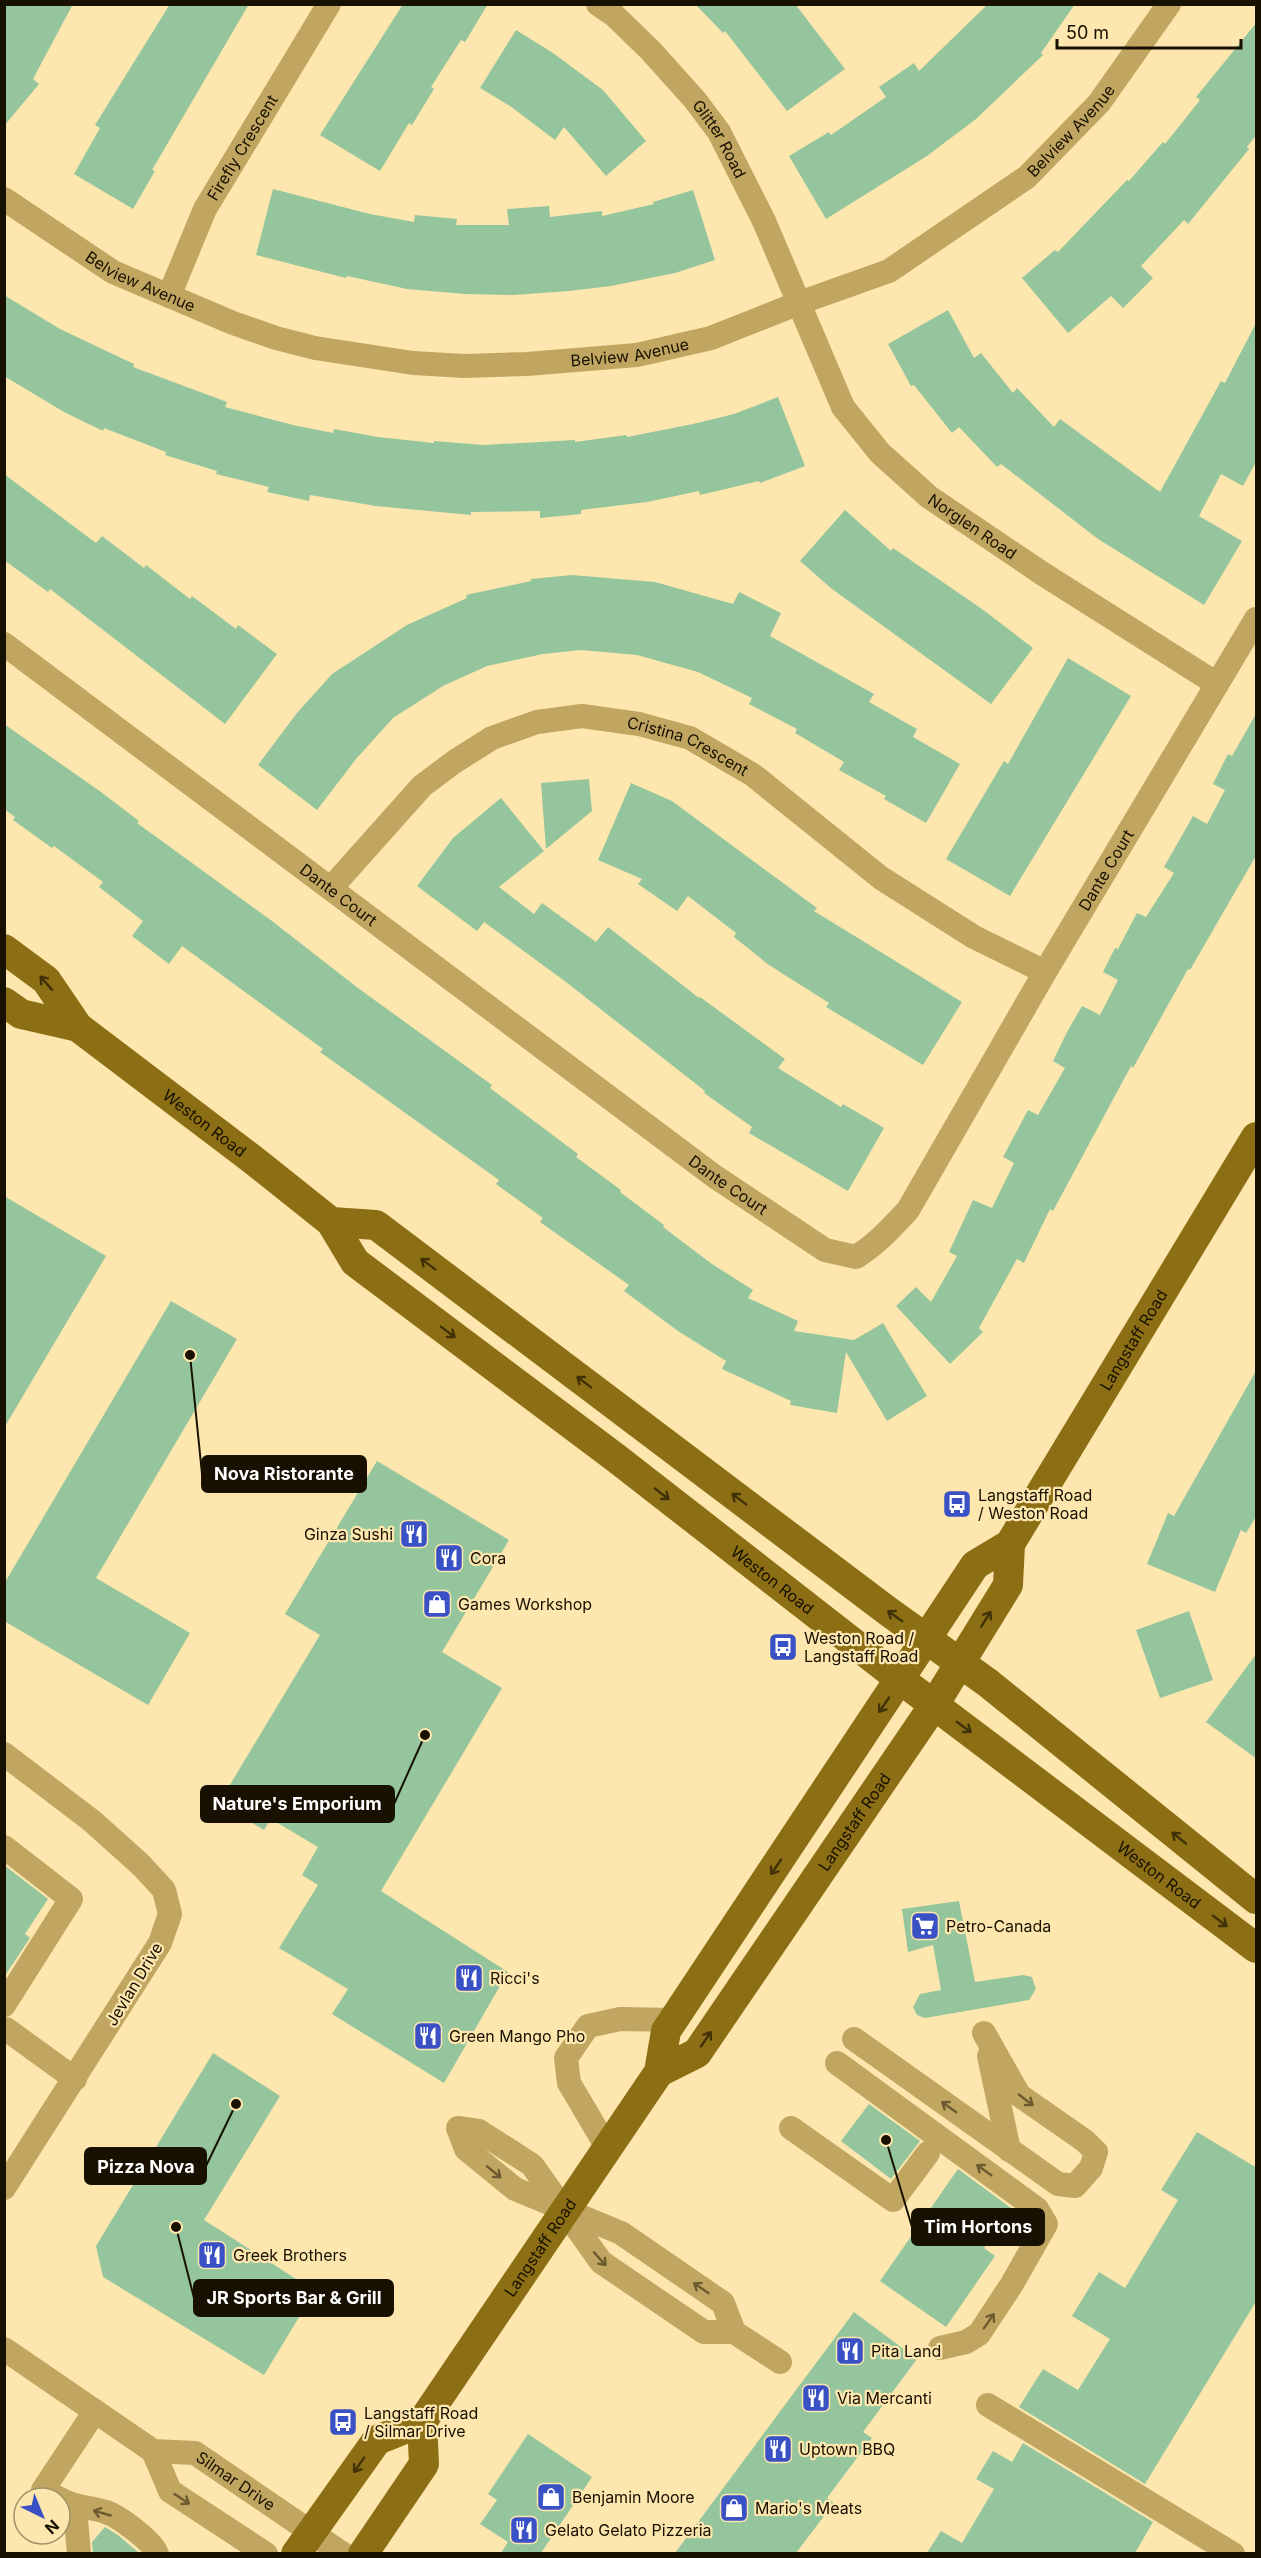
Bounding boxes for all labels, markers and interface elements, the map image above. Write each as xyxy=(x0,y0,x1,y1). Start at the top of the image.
scale bar xyxy=(1057,12,1242,50)
text: 50 m xyxy=(1066,22,1109,43)
street label: Belview Avenue xyxy=(1023,81,1119,181)
street label: Firefly Crescent xyxy=(203,91,282,204)
street label: Glitter Road xyxy=(688,96,751,181)
street label: Belview Avenue xyxy=(82,246,198,316)
street label: Belview Avenue xyxy=(570,333,691,370)
street label: Norglen Road xyxy=(924,489,1021,563)
street label: Cristina Crescent xyxy=(626,712,752,780)
street label: Dante Court xyxy=(1074,826,1138,914)
street label: Dante Court xyxy=(296,859,381,930)
one-way arrow xyxy=(40,975,53,991)
street label: Weston Road xyxy=(159,1085,250,1161)
street label: Dante Court xyxy=(685,1151,771,1219)
one-way arrow xyxy=(420,1258,436,1270)
street label: Langstaff Road xyxy=(1095,1286,1171,1394)
one-way arrow xyxy=(440,1326,456,1339)
one-way arrow xyxy=(576,1375,592,1388)
callout: Nova Ristorante xyxy=(202,1456,366,1492)
text: Nova Ristorante xyxy=(214,1463,354,1484)
place label: Langstaff Road / Weston Road xyxy=(978,1485,1092,1523)
one-way arrow xyxy=(654,1488,670,1500)
bus stop icon: Langstaff Road / Weston Road xyxy=(941,1488,973,1520)
one-way arrow xyxy=(732,1493,748,1505)
restaurant icon: Ginza Sushi xyxy=(398,1518,430,1550)
place label: Ginza Sushi xyxy=(304,1524,393,1544)
street label: Weston Road xyxy=(727,1541,818,1619)
restaurant icon: Cora xyxy=(433,1542,465,1574)
place label: Cora xyxy=(470,1548,506,1568)
shop icon: Games Workshop xyxy=(421,1588,453,1620)
place label: Games Workshop xyxy=(458,1594,592,1614)
one-way arrow xyxy=(888,1610,904,1622)
one-way arrow xyxy=(981,1611,993,1628)
place label: Weston Road / Langstaff Road xyxy=(804,1628,918,1666)
bus stop icon: Weston Road / Langstaff Road xyxy=(767,1631,799,1663)
one-way arrow xyxy=(877,1696,890,1713)
one-way arrow xyxy=(956,1721,972,1733)
street label: Langstaff Road xyxy=(814,1769,895,1875)
callout: Nature's Emporium xyxy=(201,1786,394,1822)
text: Nature's Emporium xyxy=(212,1793,382,1814)
one-way arrow xyxy=(1172,1831,1187,1845)
street label: Weston Road xyxy=(1113,1837,1205,1913)
one-way arrow xyxy=(769,1858,781,1875)
supermarket icon: Petro-Canada xyxy=(909,1910,941,1942)
one-way arrow xyxy=(1212,1914,1228,1927)
place label: Petro-Canada xyxy=(946,1916,1051,1936)
street label: Jevlan Drive xyxy=(101,1939,167,2029)
restaurant icon: Ricci's xyxy=(453,1962,485,1994)
place label: Ricci's xyxy=(490,1968,540,1988)
restaurant icon: Green Mango Pho xyxy=(412,2020,444,2052)
place label: Green Mango Pho xyxy=(449,2026,585,2046)
one-way arrow xyxy=(700,2032,712,2048)
one-way arrow xyxy=(1018,2093,1034,2106)
one-way arrow xyxy=(941,2101,957,2113)
callout: Pizza Nova xyxy=(85,2148,206,2184)
text: Pizza Nova xyxy=(97,2156,195,2177)
one-way arrow xyxy=(977,2164,993,2177)
one-way arrow xyxy=(486,2165,502,2178)
street label: Langstaff Road xyxy=(500,2195,580,2300)
callout: Tim Hortons xyxy=(912,2209,1044,2245)
text: Tim Hortons xyxy=(924,2216,1032,2237)
restaurant icon: Greek Brothers xyxy=(196,2239,228,2271)
place label: Greek Brothers xyxy=(233,2245,347,2265)
one-way arrow xyxy=(593,2251,607,2266)
callout: JR Sports Bar & Grill xyxy=(194,2280,393,2316)
one-way arrow xyxy=(693,2282,710,2294)
text: JR Sports Bar & Grill xyxy=(206,2287,382,2308)
one-way arrow xyxy=(983,2313,995,2329)
restaurant icon: Pita Land xyxy=(834,2335,866,2367)
place label: Pita Land xyxy=(871,2341,941,2361)
restaurant icon: Via Mercanti xyxy=(800,2382,832,2414)
place label: Via Mercanti xyxy=(837,2388,932,2408)
place label: Langstaff Road / Silmar Drive xyxy=(364,2403,478,2441)
bus stop icon: Langstaff Road / Silmar Drive xyxy=(327,2406,359,2438)
restaurant icon: Uptown BBQ xyxy=(762,2433,794,2465)
place label: Uptown BBQ xyxy=(799,2439,895,2459)
street label: Silmar Drive xyxy=(192,2447,279,2515)
one-way arrow xyxy=(353,2457,365,2473)
shop icon: Benjamin Moore xyxy=(535,2481,567,2513)
north arrow xyxy=(12,2486,72,2546)
place label: Benjamin Moore xyxy=(572,2487,695,2507)
shop icon: Mario's Meats xyxy=(718,2492,750,2524)
one-way arrow xyxy=(174,2493,190,2505)
place label: Mario's Meats xyxy=(755,2498,862,2518)
one-way arrow xyxy=(93,2507,112,2518)
restaurant icon: Gelato Gelato Pizzeria xyxy=(508,2514,540,2546)
text: N xyxy=(41,2515,64,2538)
place label: Gelato Gelato Pizzeria xyxy=(545,2520,712,2540)

